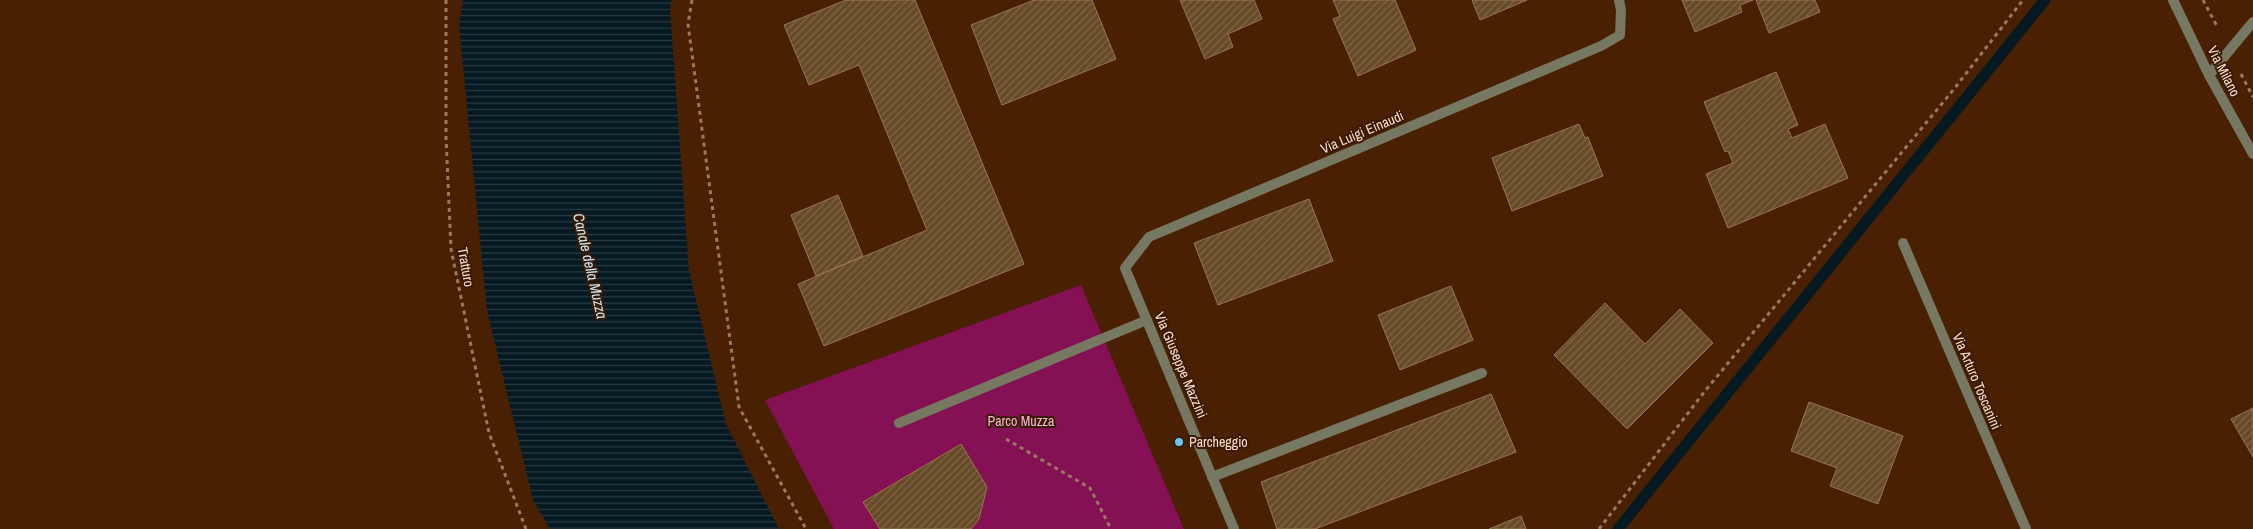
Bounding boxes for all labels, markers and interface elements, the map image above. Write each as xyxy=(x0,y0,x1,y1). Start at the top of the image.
street label: Via Milano xyxy=(2204,43,2244,99)
street label: Via Luigi Einaudi xyxy=(1318,106,1406,158)
water label: Canale della Muzza xyxy=(568,211,613,321)
street label: Tratturo xyxy=(454,246,478,288)
street label: Via Giuseppe Mazzini xyxy=(1151,309,1211,421)
street label: Via Arturo Toscanini xyxy=(1949,330,2005,432)
park label: Parco Muzza xyxy=(988,412,1055,430)
place label: Parcheggio xyxy=(1189,433,1248,451)
marker: Parcheggio xyxy=(1173,436,1185,448)

